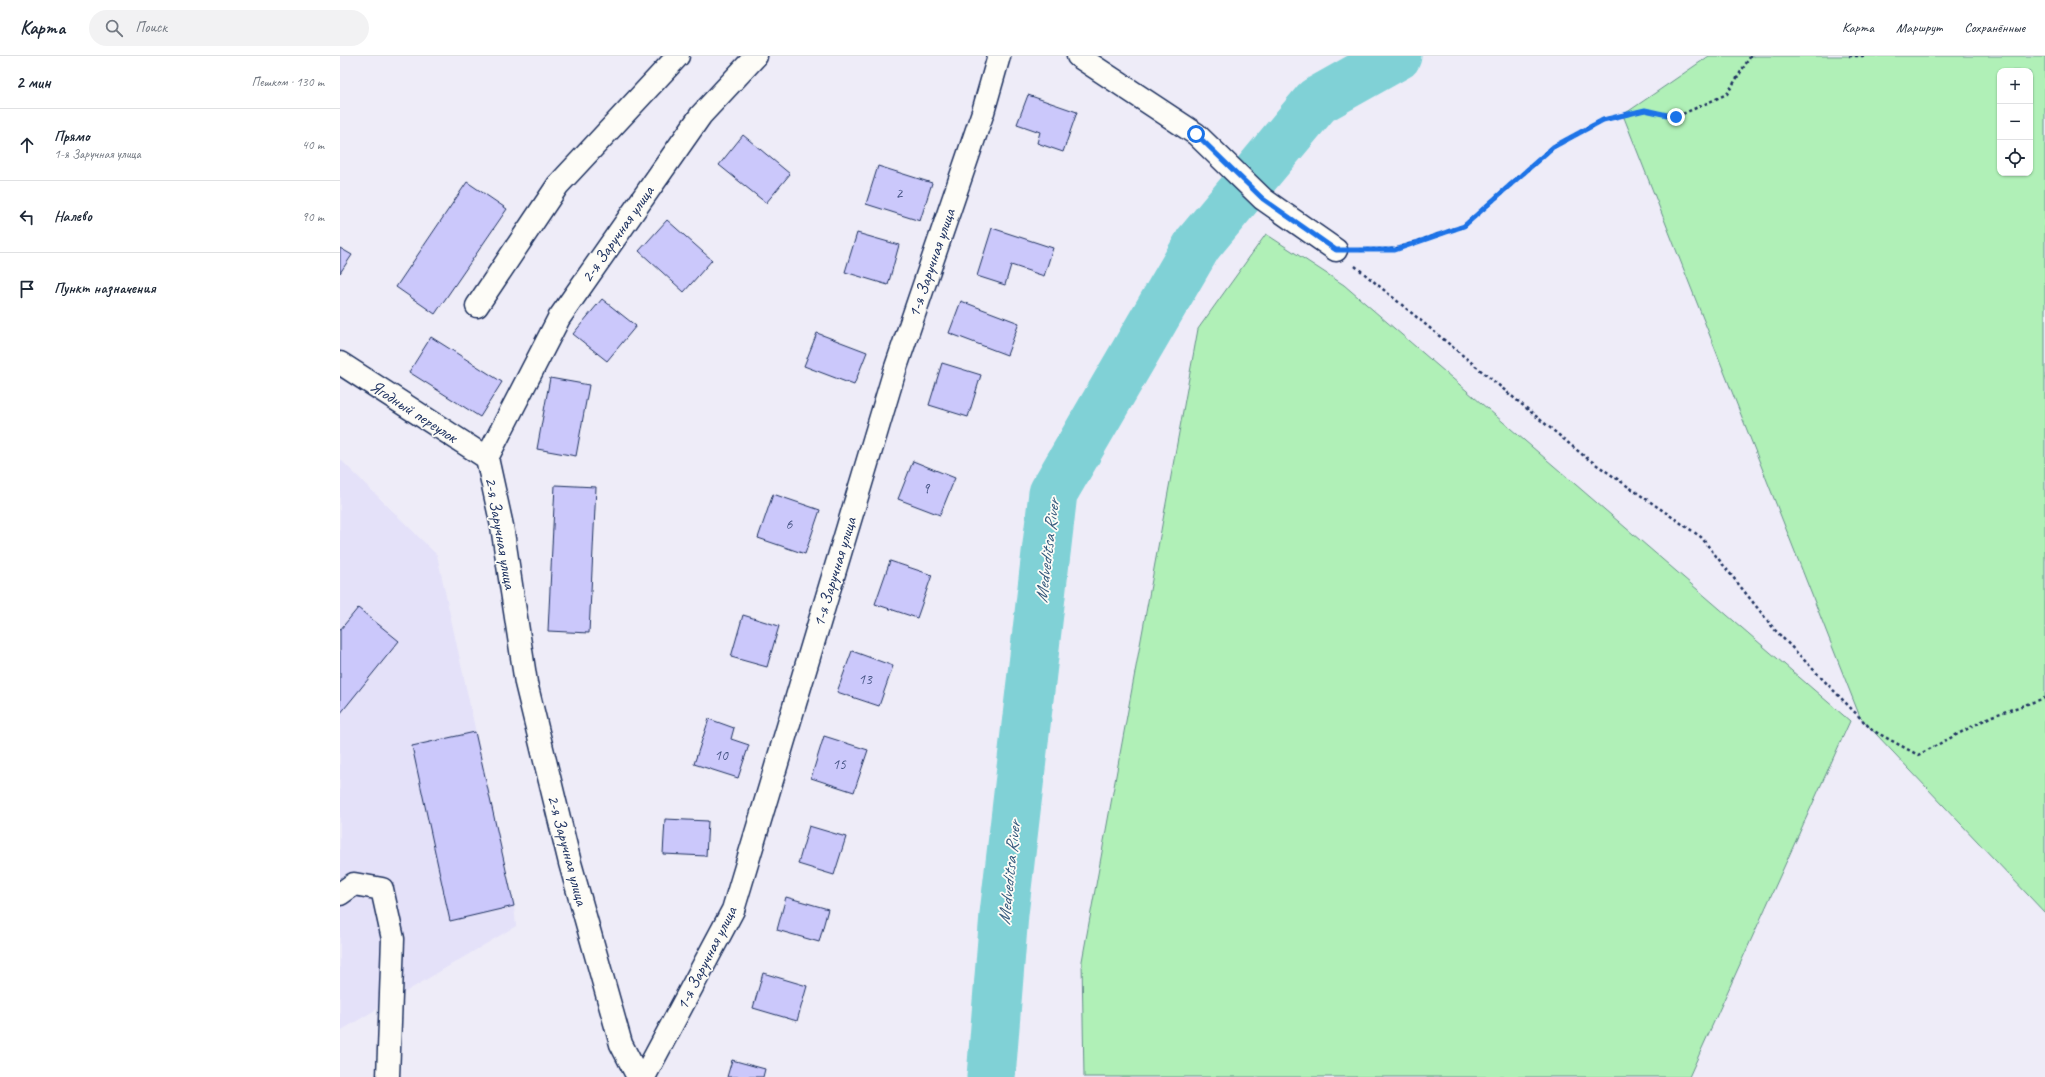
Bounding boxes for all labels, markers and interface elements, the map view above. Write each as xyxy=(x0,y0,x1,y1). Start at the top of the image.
search box xyxy=(89,10,369,46)
text: Карта xyxy=(20,16,65,40)
icon: search xyxy=(103,17,125,39)
text: Поиск xyxy=(135,18,167,37)
text: Карта xyxy=(1842,19,1874,36)
text: Маршрут xyxy=(1896,19,1942,36)
text: Сохранённые xyxy=(1964,19,2025,36)
map controls xyxy=(1997,68,2033,176)
button: + xyxy=(1997,68,2033,104)
text: 2 мин xyxy=(16,72,51,93)
text: Пешком · 130 m xyxy=(251,74,324,90)
button: − xyxy=(1997,104,2033,140)
route end xyxy=(1667,108,1685,126)
route start xyxy=(1187,125,1205,143)
text: Прямо xyxy=(54,127,90,146)
icon: ahead xyxy=(16,134,38,156)
text: 40 m xyxy=(302,137,324,153)
button: locate xyxy=(1997,140,2033,176)
text: 1-я Заручная улица xyxy=(54,146,141,162)
street label: 2-я Заручная улица xyxy=(576,181,659,287)
house number: 2 xyxy=(896,184,904,203)
street label: 1-я Заручная улица xyxy=(903,205,960,320)
icon: left xyxy=(16,206,38,228)
text: Налево xyxy=(54,207,92,226)
text: 90 m xyxy=(302,209,324,225)
icon: arrive xyxy=(16,278,38,300)
text: Пункт назначения xyxy=(54,279,156,298)
street label: Ягодный переулок xyxy=(366,376,463,448)
street label: 2-я Заручная улица xyxy=(480,475,521,592)
house number: 9 xyxy=(923,479,931,498)
water label: Medveditsa River xyxy=(1030,495,1065,604)
street label: 1-я Заручная улица xyxy=(808,514,861,629)
house number: 6 xyxy=(786,515,794,534)
house number: 13 xyxy=(858,670,873,689)
house number: 10 xyxy=(714,746,729,765)
house number: 15 xyxy=(832,755,847,774)
street label: 2-я Заручная улица xyxy=(543,793,593,909)
water label: Medveditsa River xyxy=(993,817,1026,926)
street label: 1-я Заручная улица xyxy=(671,902,742,1013)

